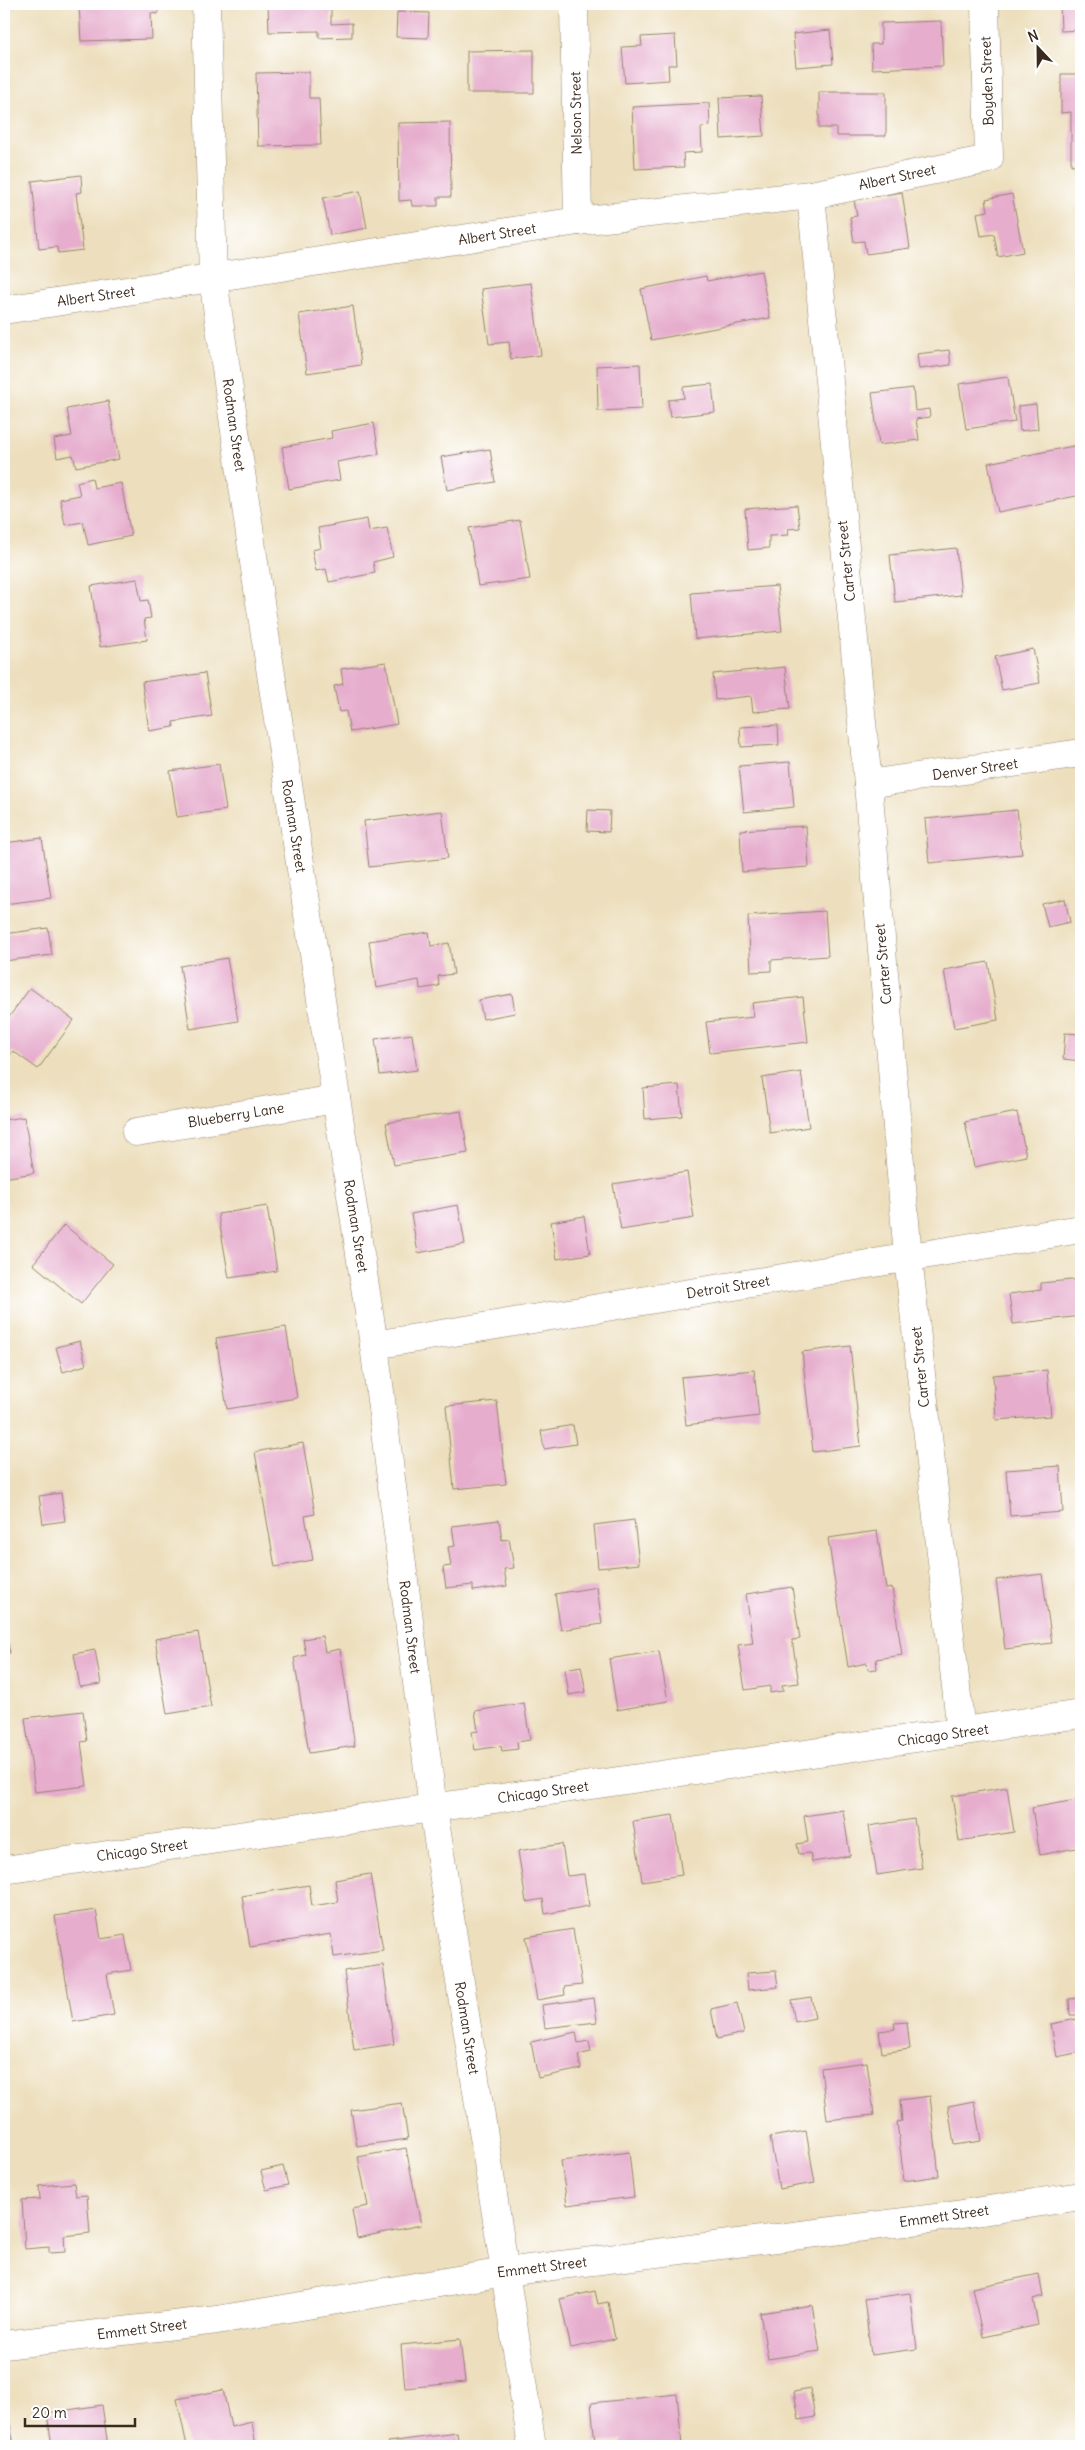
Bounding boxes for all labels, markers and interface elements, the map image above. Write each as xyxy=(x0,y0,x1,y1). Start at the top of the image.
north arrow xyxy=(1012,22,1062,72)
text: N xyxy=(1025,26,1041,46)
street label: Boyden Street xyxy=(976,36,998,126)
street label: Nelson Street xyxy=(566,71,586,155)
street label: Albert Street xyxy=(857,160,938,194)
street label: Albert Street xyxy=(457,219,537,249)
street label: Albert Street xyxy=(56,282,136,310)
street label: Rodman Street xyxy=(219,377,249,473)
street label: Carter Street xyxy=(833,519,859,602)
street label: Denver Street xyxy=(931,754,1019,784)
street label: Rodman Street xyxy=(278,778,310,874)
street label: Carter Street xyxy=(870,922,896,1005)
street label: Blueberry Lane xyxy=(187,1099,285,1131)
street label: Rodman Street xyxy=(340,1178,372,1274)
street label: Detroit Street xyxy=(685,1271,771,1302)
street label: Carter Street xyxy=(907,1325,933,1408)
street label: Rodman Street xyxy=(395,1579,425,1675)
street label: Chicago Street xyxy=(896,1720,990,1750)
street label: Chicago Street xyxy=(496,1777,590,1807)
street label: Chicago Street xyxy=(95,1835,189,1865)
street label: Rodman Street xyxy=(451,1980,483,2076)
street label: Emmett Street xyxy=(898,2201,990,2231)
street label: Emmett Street xyxy=(496,2253,588,2281)
street label: Emmett Street xyxy=(96,2315,188,2343)
scale bar xyxy=(25,2395,135,2427)
text: 20 m xyxy=(32,2403,67,2422)

